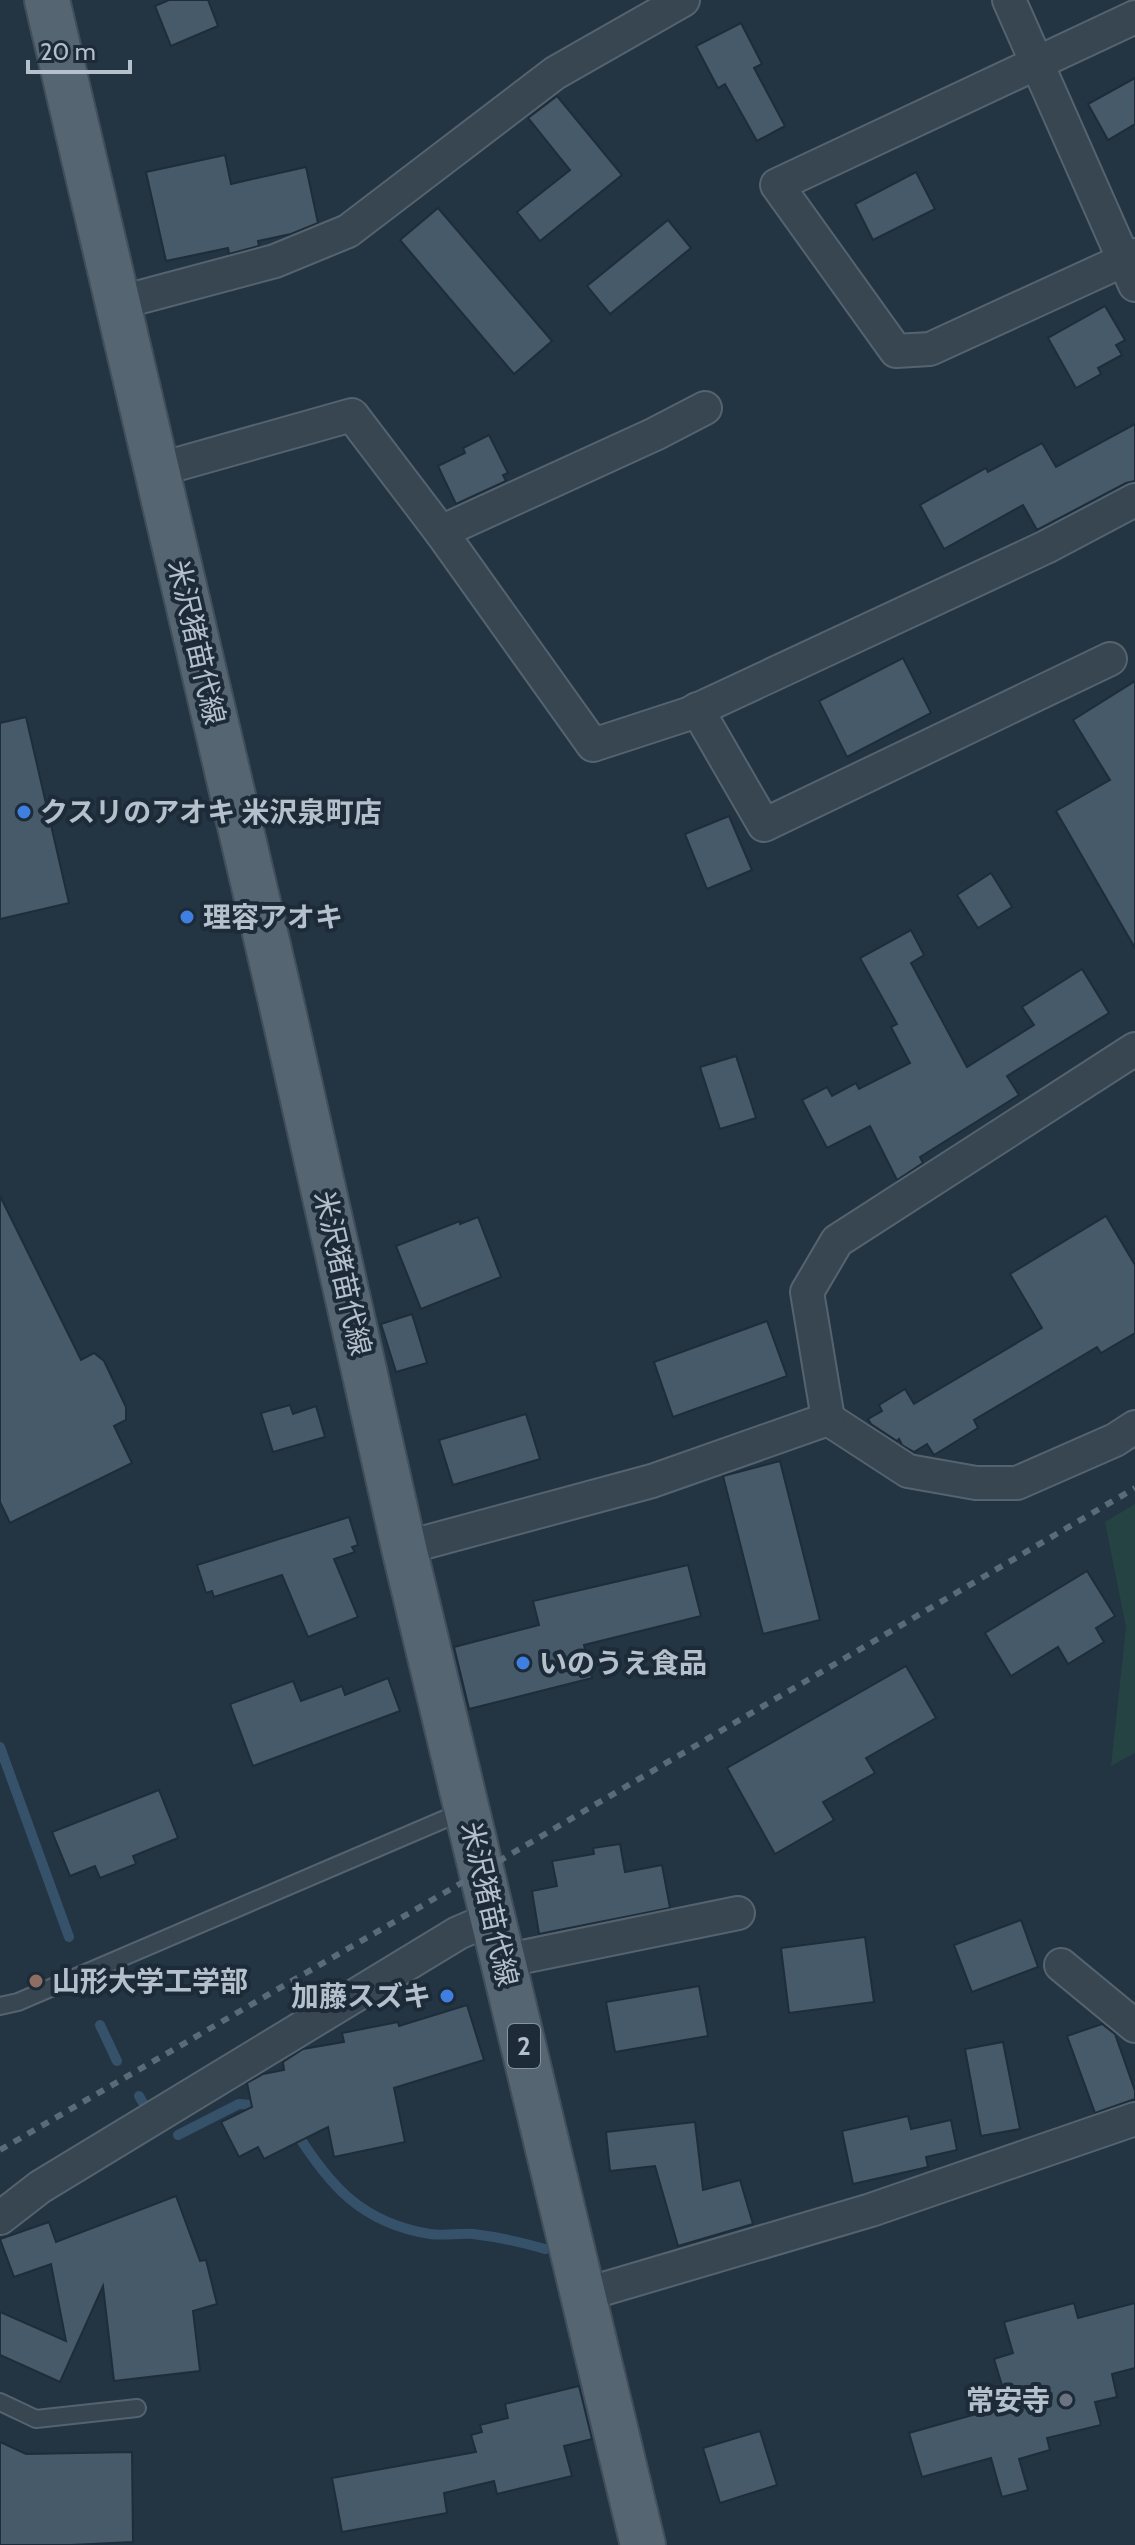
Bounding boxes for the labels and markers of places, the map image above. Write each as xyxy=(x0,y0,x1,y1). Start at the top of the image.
place label: クスリのアオキ 米沢泉町店 xyxy=(40,795,381,829)
marker: クスリのアオキ 米沢泉町店 xyxy=(15,803,33,821)
place label: 理容アオキ xyxy=(203,900,343,934)
marker: 理容アオキ xyxy=(178,908,196,926)
place label: いのうえ食品 xyxy=(539,1646,707,1680)
marker: いのうえ食品 xyxy=(514,1654,532,1672)
place label: 山形大学工学部 xyxy=(52,1964,248,1998)
marker: 山形大学工学部 xyxy=(27,1972,45,1990)
place label: 加藤スズキ xyxy=(291,1979,431,2013)
marker: 加藤スズキ xyxy=(438,1987,456,2005)
place label: 常安寺 xyxy=(966,2383,1050,2417)
marker: 常安寺 xyxy=(1057,2391,1075,2409)

